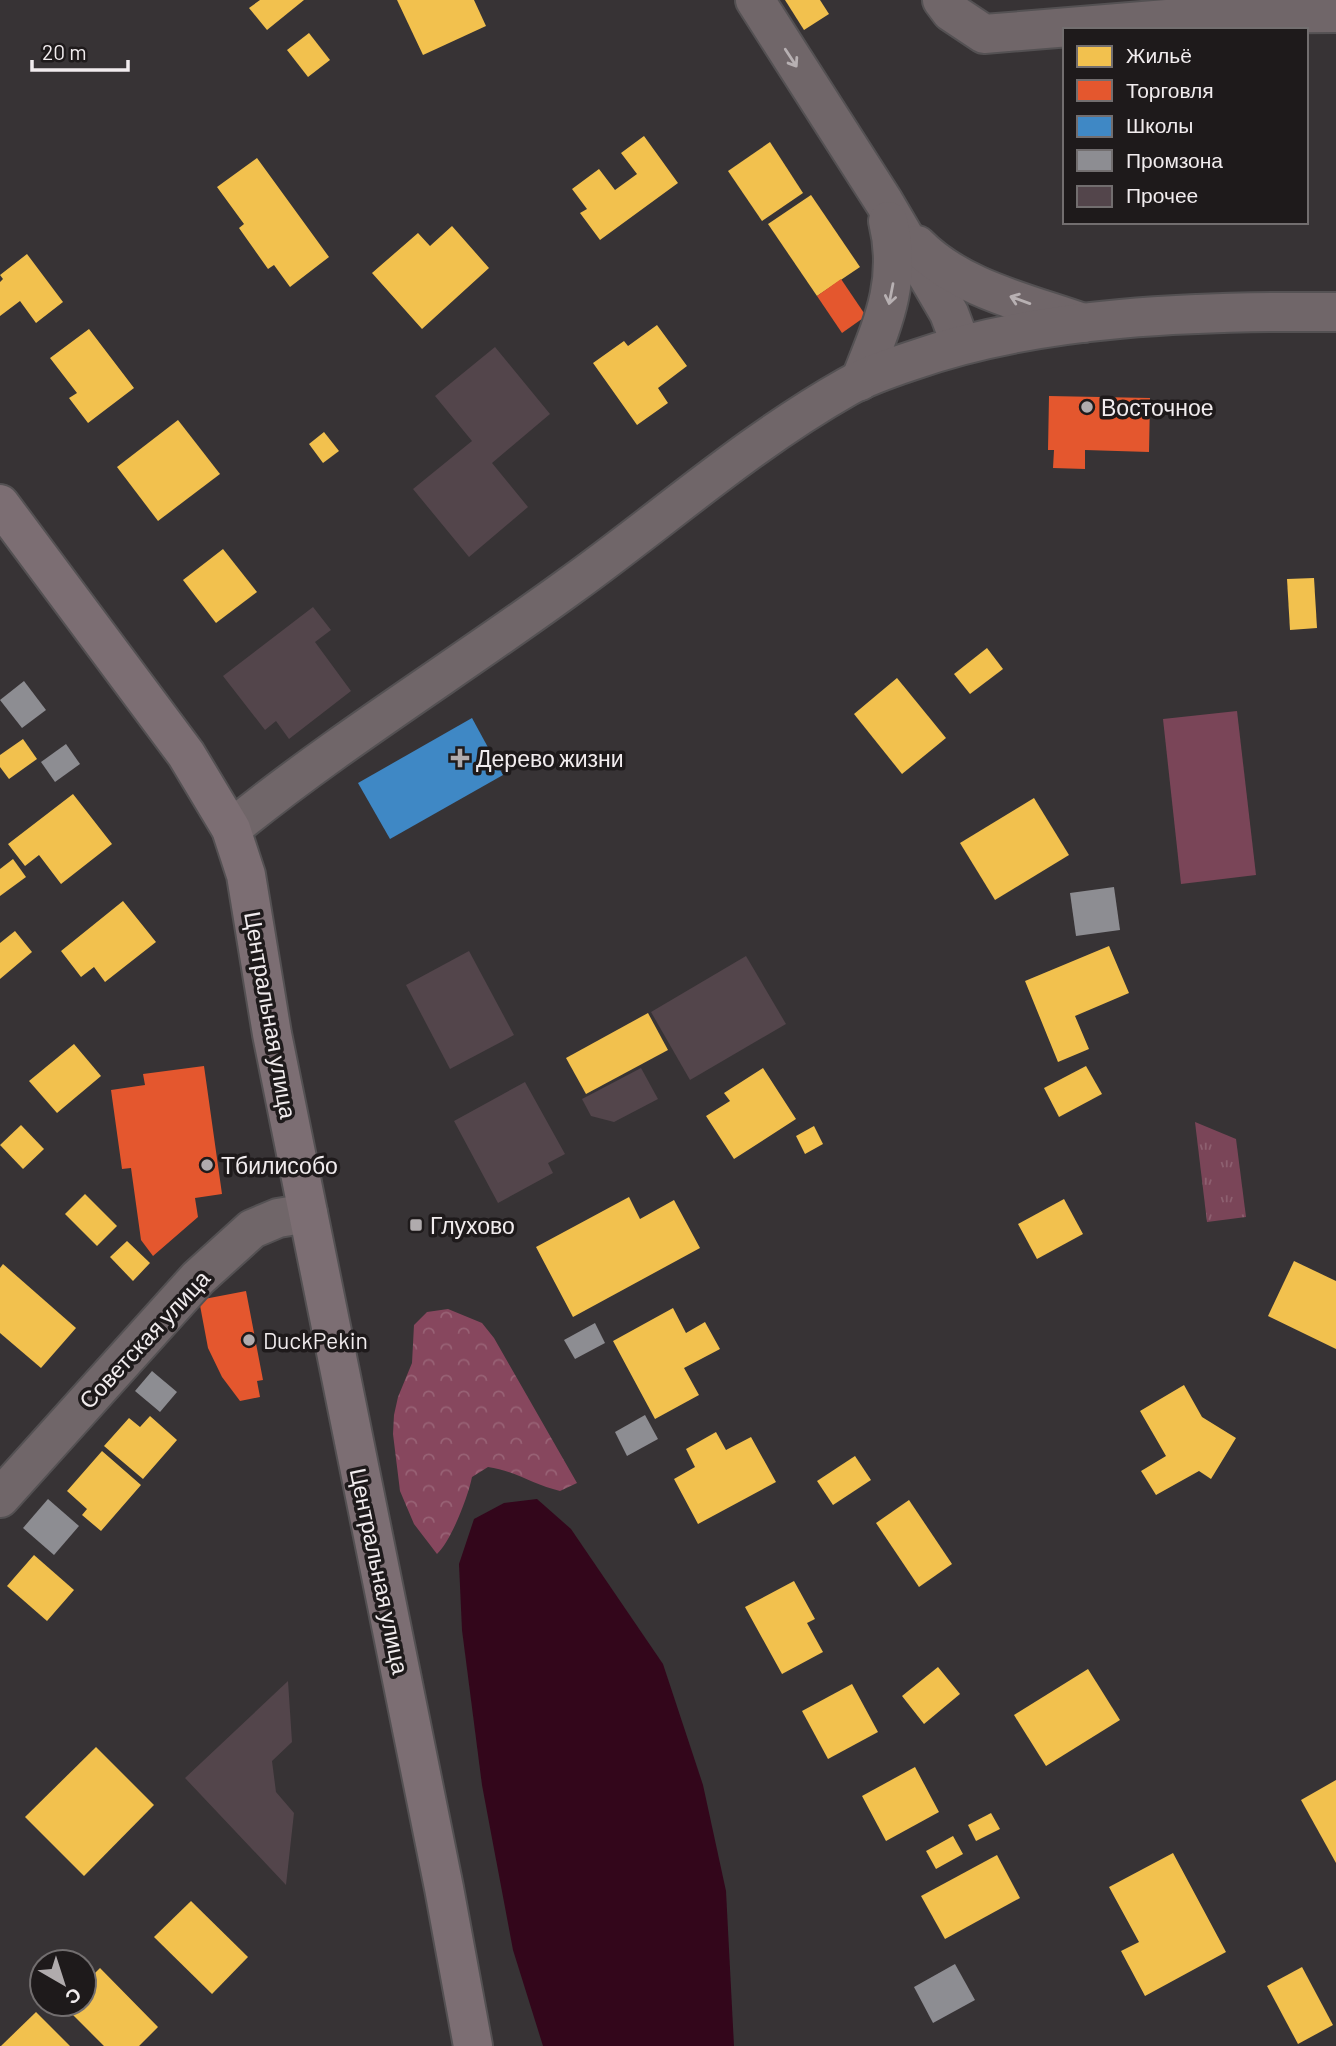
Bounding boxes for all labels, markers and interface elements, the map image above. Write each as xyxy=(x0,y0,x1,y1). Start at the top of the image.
scale bar xyxy=(32,28,128,72)
legend xyxy=(1063,28,1308,224)
text: 20 m xyxy=(42,39,87,64)
text: Жильё xyxy=(1126,42,1192,67)
one-way arrow xyxy=(785,47,799,67)
text: Торговля xyxy=(1126,77,1214,102)
text: Школы xyxy=(1126,112,1193,137)
text: Промзона xyxy=(1126,147,1223,172)
text: Прочее xyxy=(1126,182,1198,207)
one-way arrow xyxy=(883,282,897,305)
one-way arrow xyxy=(1009,293,1031,306)
place label: Восточное xyxy=(1101,393,1213,421)
marker: Восточное xyxy=(1079,399,1095,415)
place label: Дерево жизни xyxy=(476,744,624,772)
marker: Дерево жизни xyxy=(450,748,470,768)
street label: Центральная улица xyxy=(239,909,303,1121)
place label: Тбилисобо xyxy=(221,1151,338,1179)
marker: Тбилисобо xyxy=(199,1157,215,1173)
place label: Глухово xyxy=(430,1211,515,1239)
marker: Глухово xyxy=(408,1217,424,1233)
street label: Советская улица xyxy=(73,1264,215,1414)
place label: DuckPekin xyxy=(263,1326,368,1354)
marker: DuckPekin xyxy=(241,1332,257,1348)
street label: Центральная улица xyxy=(344,1465,416,1677)
north arrow xyxy=(28,1948,98,2018)
text: С xyxy=(61,1983,87,2010)

